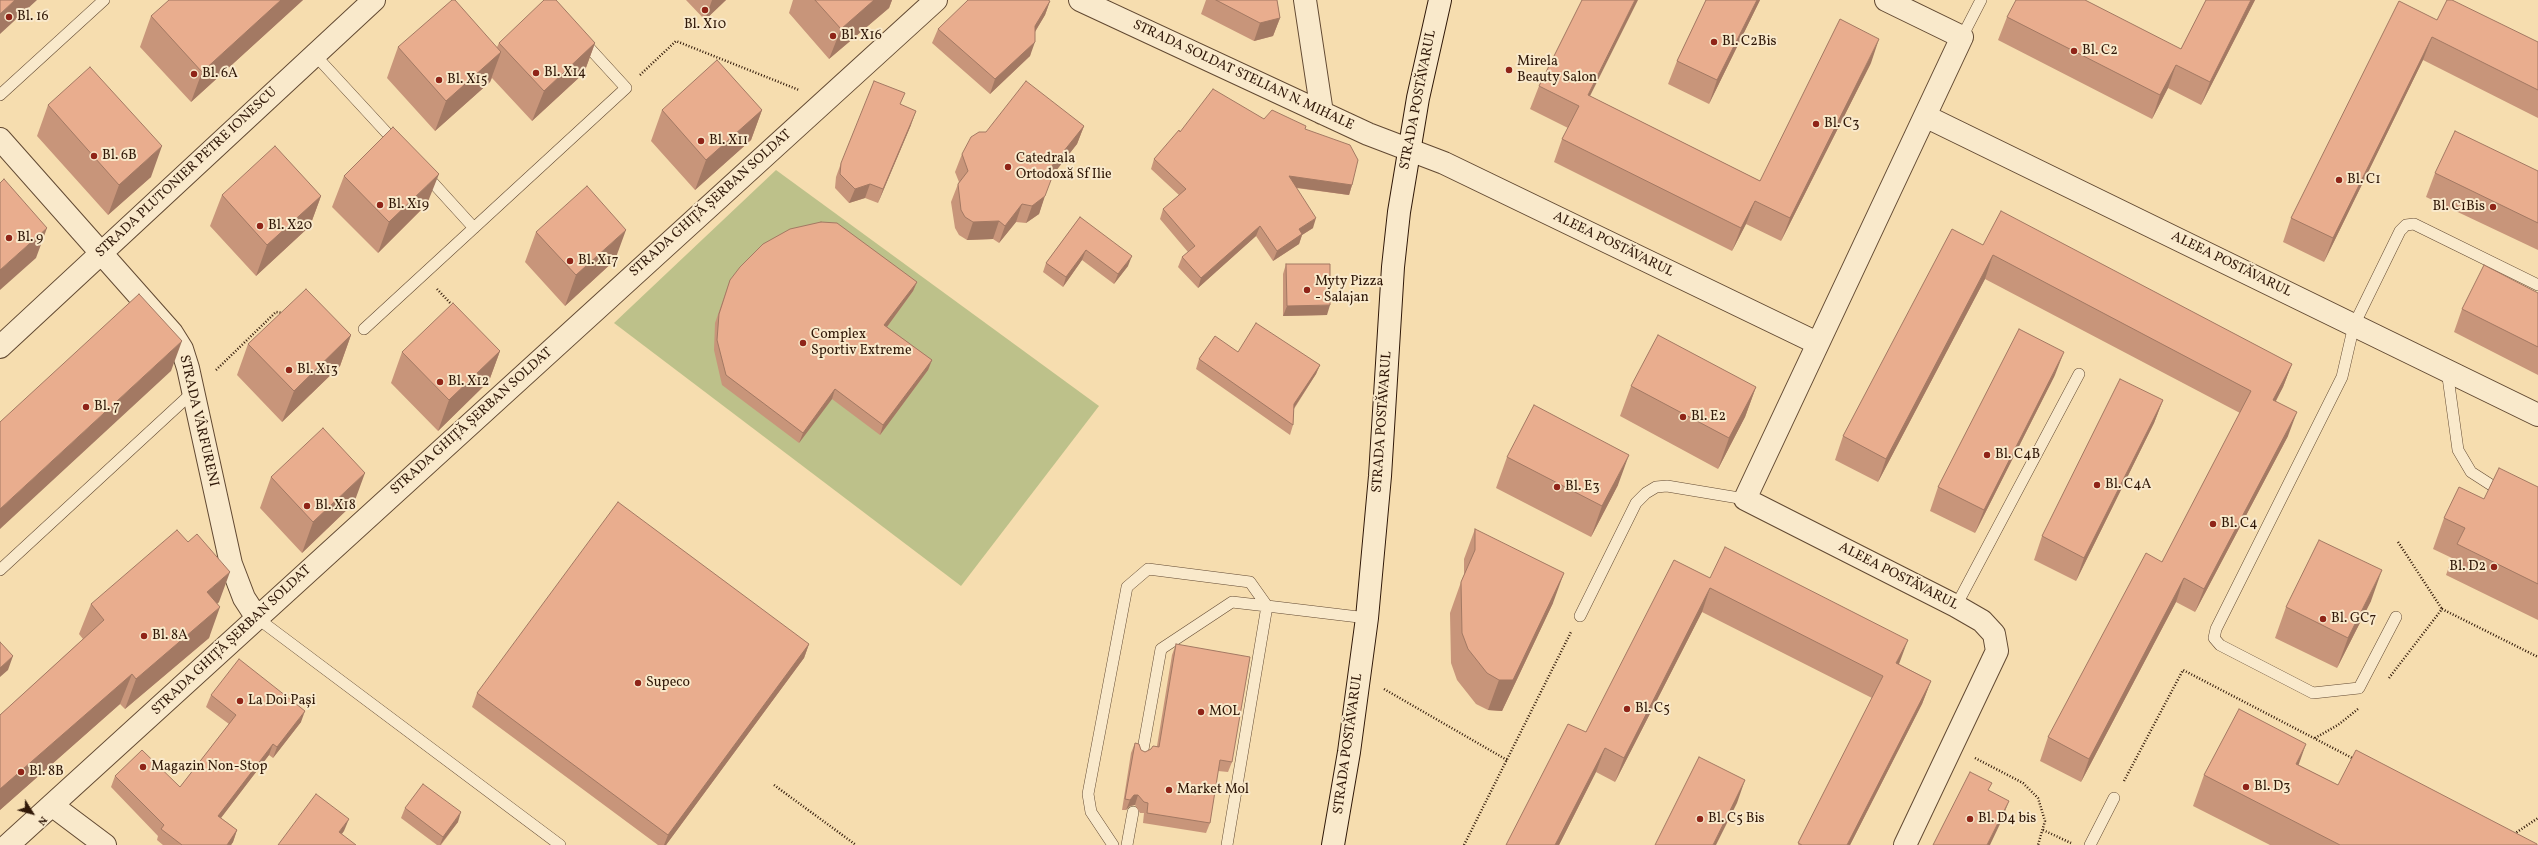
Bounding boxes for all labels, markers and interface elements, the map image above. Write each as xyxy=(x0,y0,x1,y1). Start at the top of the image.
marker: Bl. X10 xyxy=(700,5,710,15)
place label: Bl. 16 xyxy=(17,9,49,25)
marker: Bl. 16 xyxy=(4,12,14,22)
place label: Bl. X10 xyxy=(684,17,726,33)
street label: STRADA SOLDAT STELIAN N. MIHALE xyxy=(1130,17,1356,135)
place label: Bl. X16 xyxy=(841,28,882,44)
street label: STRADA POSTĂVARUL xyxy=(1397,29,1441,171)
marker: Bl. X16 xyxy=(828,31,838,41)
place label: Bl. C2Bis xyxy=(1722,34,1777,50)
marker: Bl. C2Bis xyxy=(1709,37,1719,47)
place label: Bl. C2 xyxy=(2082,43,2118,59)
marker: Bl. C2 xyxy=(2069,46,2079,56)
place label: Mirela Beauty Salon xyxy=(1517,54,1597,86)
place label: Bl. X14 xyxy=(544,65,586,81)
marker: Mirela Beauty Salon xyxy=(1504,65,1514,75)
place label: Bl. 6A xyxy=(202,66,238,82)
marker: Bl. X14 xyxy=(531,68,541,78)
marker: Bl. 6A xyxy=(189,69,199,79)
place label: Bl. X15 xyxy=(447,72,488,88)
marker: Bl. X15 xyxy=(434,75,444,85)
street label: STRADA PLUTONIER PETRE IONESCU xyxy=(93,84,281,262)
place label: Bl. C3 xyxy=(1824,116,1859,132)
marker: Bl. C3 xyxy=(1811,119,1821,129)
street label: STRADA GHIȚĂ ȘERBAN SOLDAT xyxy=(627,127,795,281)
place label: Bl. X11 xyxy=(709,133,748,149)
marker: Bl. X11 xyxy=(696,136,706,146)
place label: Bl. 6B xyxy=(102,148,137,164)
marker: Bl. 6B xyxy=(89,151,99,161)
place label: Catedrala Ortodoxă Sf Ilie xyxy=(1016,151,1112,184)
marker: Catedrala Ortodoxă Sf Ilie xyxy=(1003,162,1013,172)
place label: Bl. C1 xyxy=(2347,172,2381,188)
marker: Bl. C1 xyxy=(2334,175,2344,185)
place label: Bl. X19 xyxy=(388,197,429,213)
place label: Bl. C1Bis xyxy=(2432,199,2485,215)
marker: Bl. X19 xyxy=(375,200,385,210)
marker: Bl. C1Bis xyxy=(2488,202,2498,212)
street label: ALEEA POSTĂVARUL xyxy=(1550,209,1676,281)
place label: Bl. X20 xyxy=(268,218,312,234)
marker: Bl. X20 xyxy=(255,221,265,231)
street label: ALEEA POSTĂVARUL xyxy=(2168,229,2294,301)
place label: Bl. 9 xyxy=(17,230,43,246)
marker: Bl. 9 xyxy=(4,233,14,243)
place label: Bl. X17 xyxy=(578,253,619,269)
marker: Bl. X17 xyxy=(565,256,575,266)
place label: Myty Pizza - Salajan xyxy=(1315,274,1384,306)
marker: Myty Pizza - Salajan xyxy=(1302,285,1312,295)
place label: Complex Sportiv Extreme xyxy=(811,327,912,360)
marker: Complex Sportiv Extreme xyxy=(798,338,808,348)
street label: STRADA GHIȚĂ ȘERBAN SOLDAT xyxy=(388,345,556,499)
street label: STRADA POSTĂVARUL xyxy=(1370,351,1396,493)
street label: STRADA VÂRFURENI xyxy=(175,353,221,489)
place label: Bl. X13 xyxy=(297,362,338,378)
marker: Bl. X13 xyxy=(284,365,294,375)
place label: Bl. X12 xyxy=(448,374,489,390)
marker: Bl. X12 xyxy=(435,377,445,387)
place label: Bl. 7 xyxy=(94,399,120,415)
marker: Bl. 7 xyxy=(81,402,91,412)
place label: Bl. E2 xyxy=(1691,409,1726,425)
marker: Bl. E2 xyxy=(1678,412,1688,422)
place label: Bl. C4B xyxy=(1995,447,2040,463)
marker: Bl. C4B xyxy=(1982,450,1992,460)
place label: Bl. C4A xyxy=(2105,477,2151,493)
place label: Bl. E3 xyxy=(1565,479,1600,495)
marker: Bl. C4A xyxy=(2092,480,2102,490)
marker: Bl. E3 xyxy=(1552,482,1562,492)
place label: Bl. X18 xyxy=(315,498,356,514)
marker: Bl. X18 xyxy=(302,501,312,511)
place label: Bl. C4 xyxy=(2221,516,2258,532)
marker: Bl. C4 xyxy=(2208,519,2218,529)
street label: ALEEA POSTĂVARUL xyxy=(1835,540,1961,614)
place label: Bl. D2 xyxy=(2449,559,2486,575)
marker: Bl. D2 xyxy=(2489,562,2499,572)
street label: STRADA GHIȚĂ ȘERBAN SOLDAT xyxy=(149,563,315,719)
place label: Bl. GC7 xyxy=(2331,611,2376,627)
marker: Bl. GC7 xyxy=(2318,614,2328,624)
place label: Bl. 8A xyxy=(152,628,188,644)
marker: Bl. 8A xyxy=(139,631,149,641)
street label: STRADA POSTĂVARUL xyxy=(1331,673,1367,815)
place label: Supeco xyxy=(646,675,690,691)
marker: Supeco xyxy=(633,678,643,688)
place label: La Doi Pași xyxy=(248,693,316,709)
marker: La Doi Pași xyxy=(235,696,245,706)
place label: Bl. C5 xyxy=(1635,701,1670,717)
place label: MOL xyxy=(1209,704,1240,720)
marker: Bl. C5 xyxy=(1622,704,1632,714)
marker: MOL xyxy=(1196,707,1206,717)
place label: Magazin Non-Stop xyxy=(151,759,268,775)
marker: Magazin Non-Stop xyxy=(138,762,148,772)
place label: Bl. 8B xyxy=(29,764,64,780)
marker: Bl. 8B xyxy=(16,767,26,777)
place label: Bl. D3 xyxy=(2254,779,2290,795)
place label: Market Mol xyxy=(1177,782,1249,798)
marker: Bl. D3 xyxy=(2241,782,2251,792)
marker: Market Mol xyxy=(1164,785,1174,795)
north arrow xyxy=(12,793,52,833)
place label: Bl. C5 Bis xyxy=(1708,811,1765,827)
place label: Bl. D4 bis xyxy=(1978,811,2036,827)
text: N xyxy=(34,813,50,828)
marker: Bl. C5 Bis xyxy=(1695,814,1705,824)
marker: Bl. D4 bis xyxy=(1965,814,1975,824)

